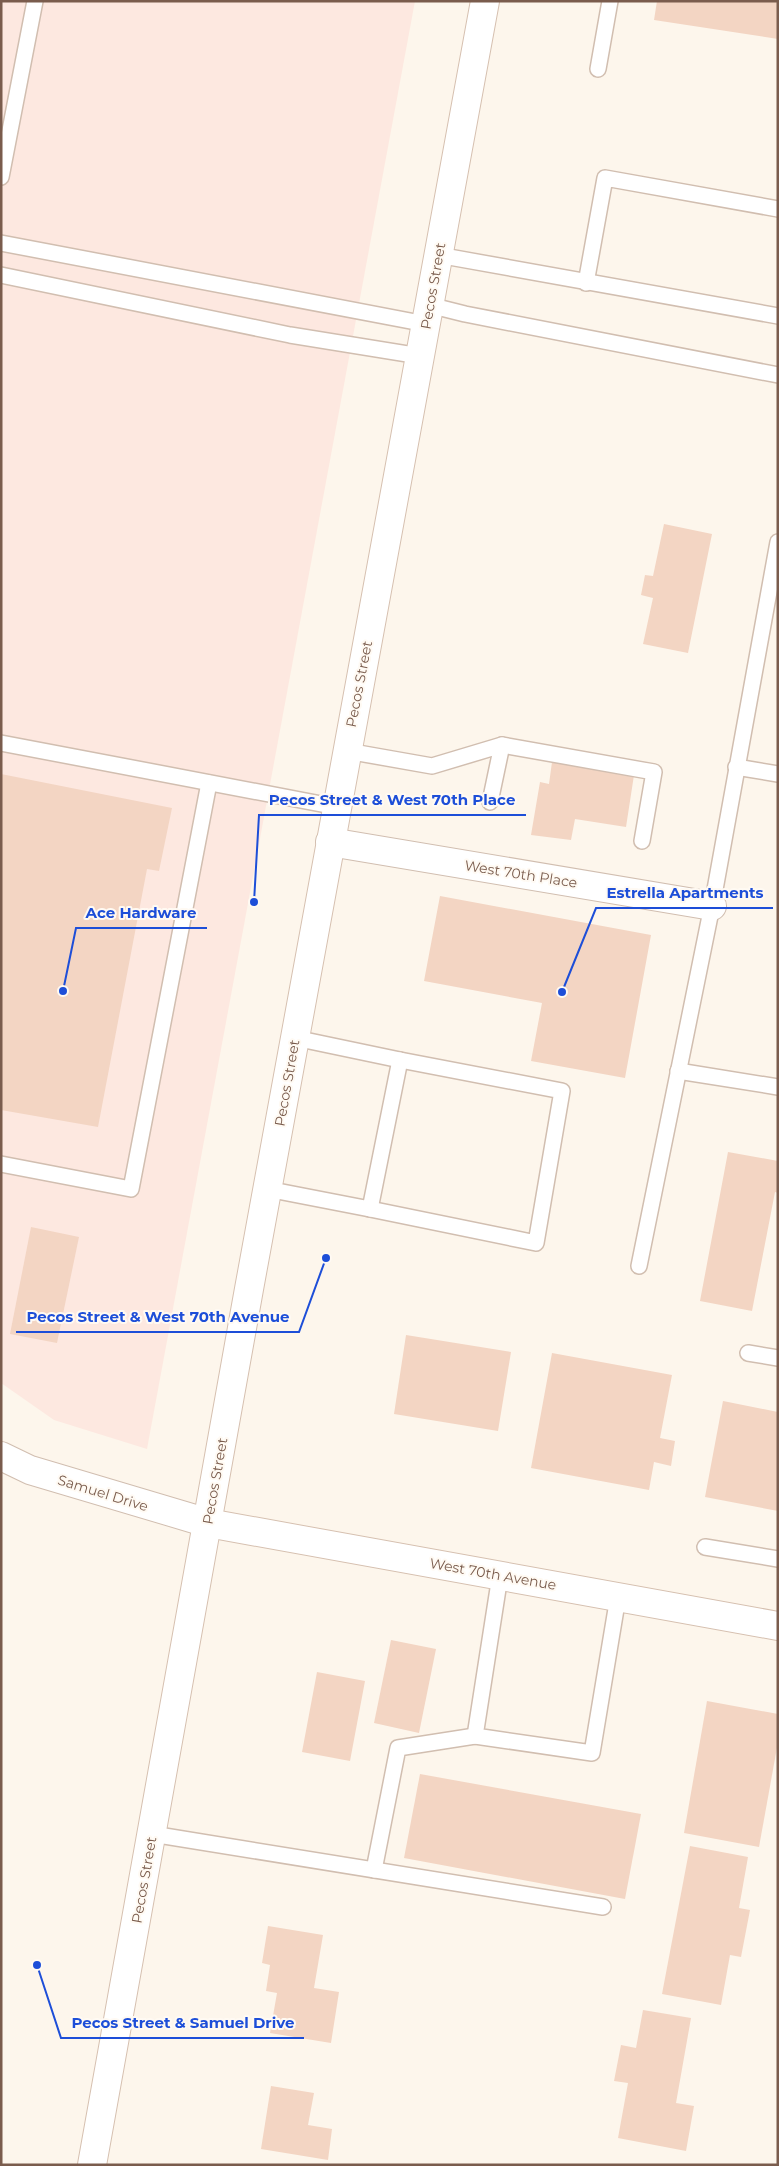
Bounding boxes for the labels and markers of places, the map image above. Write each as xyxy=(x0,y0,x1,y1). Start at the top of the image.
callout: Pecos Street & West 70th Place xyxy=(259,785,526,815)
callout: Estrella Apartments xyxy=(596,878,773,908)
callout: Ace Hardware xyxy=(76,898,207,928)
callout: Pecos Street & West 70th Avenue xyxy=(16,1302,299,1332)
callout: Pecos Street & Samuel Drive xyxy=(61,2008,304,2038)

